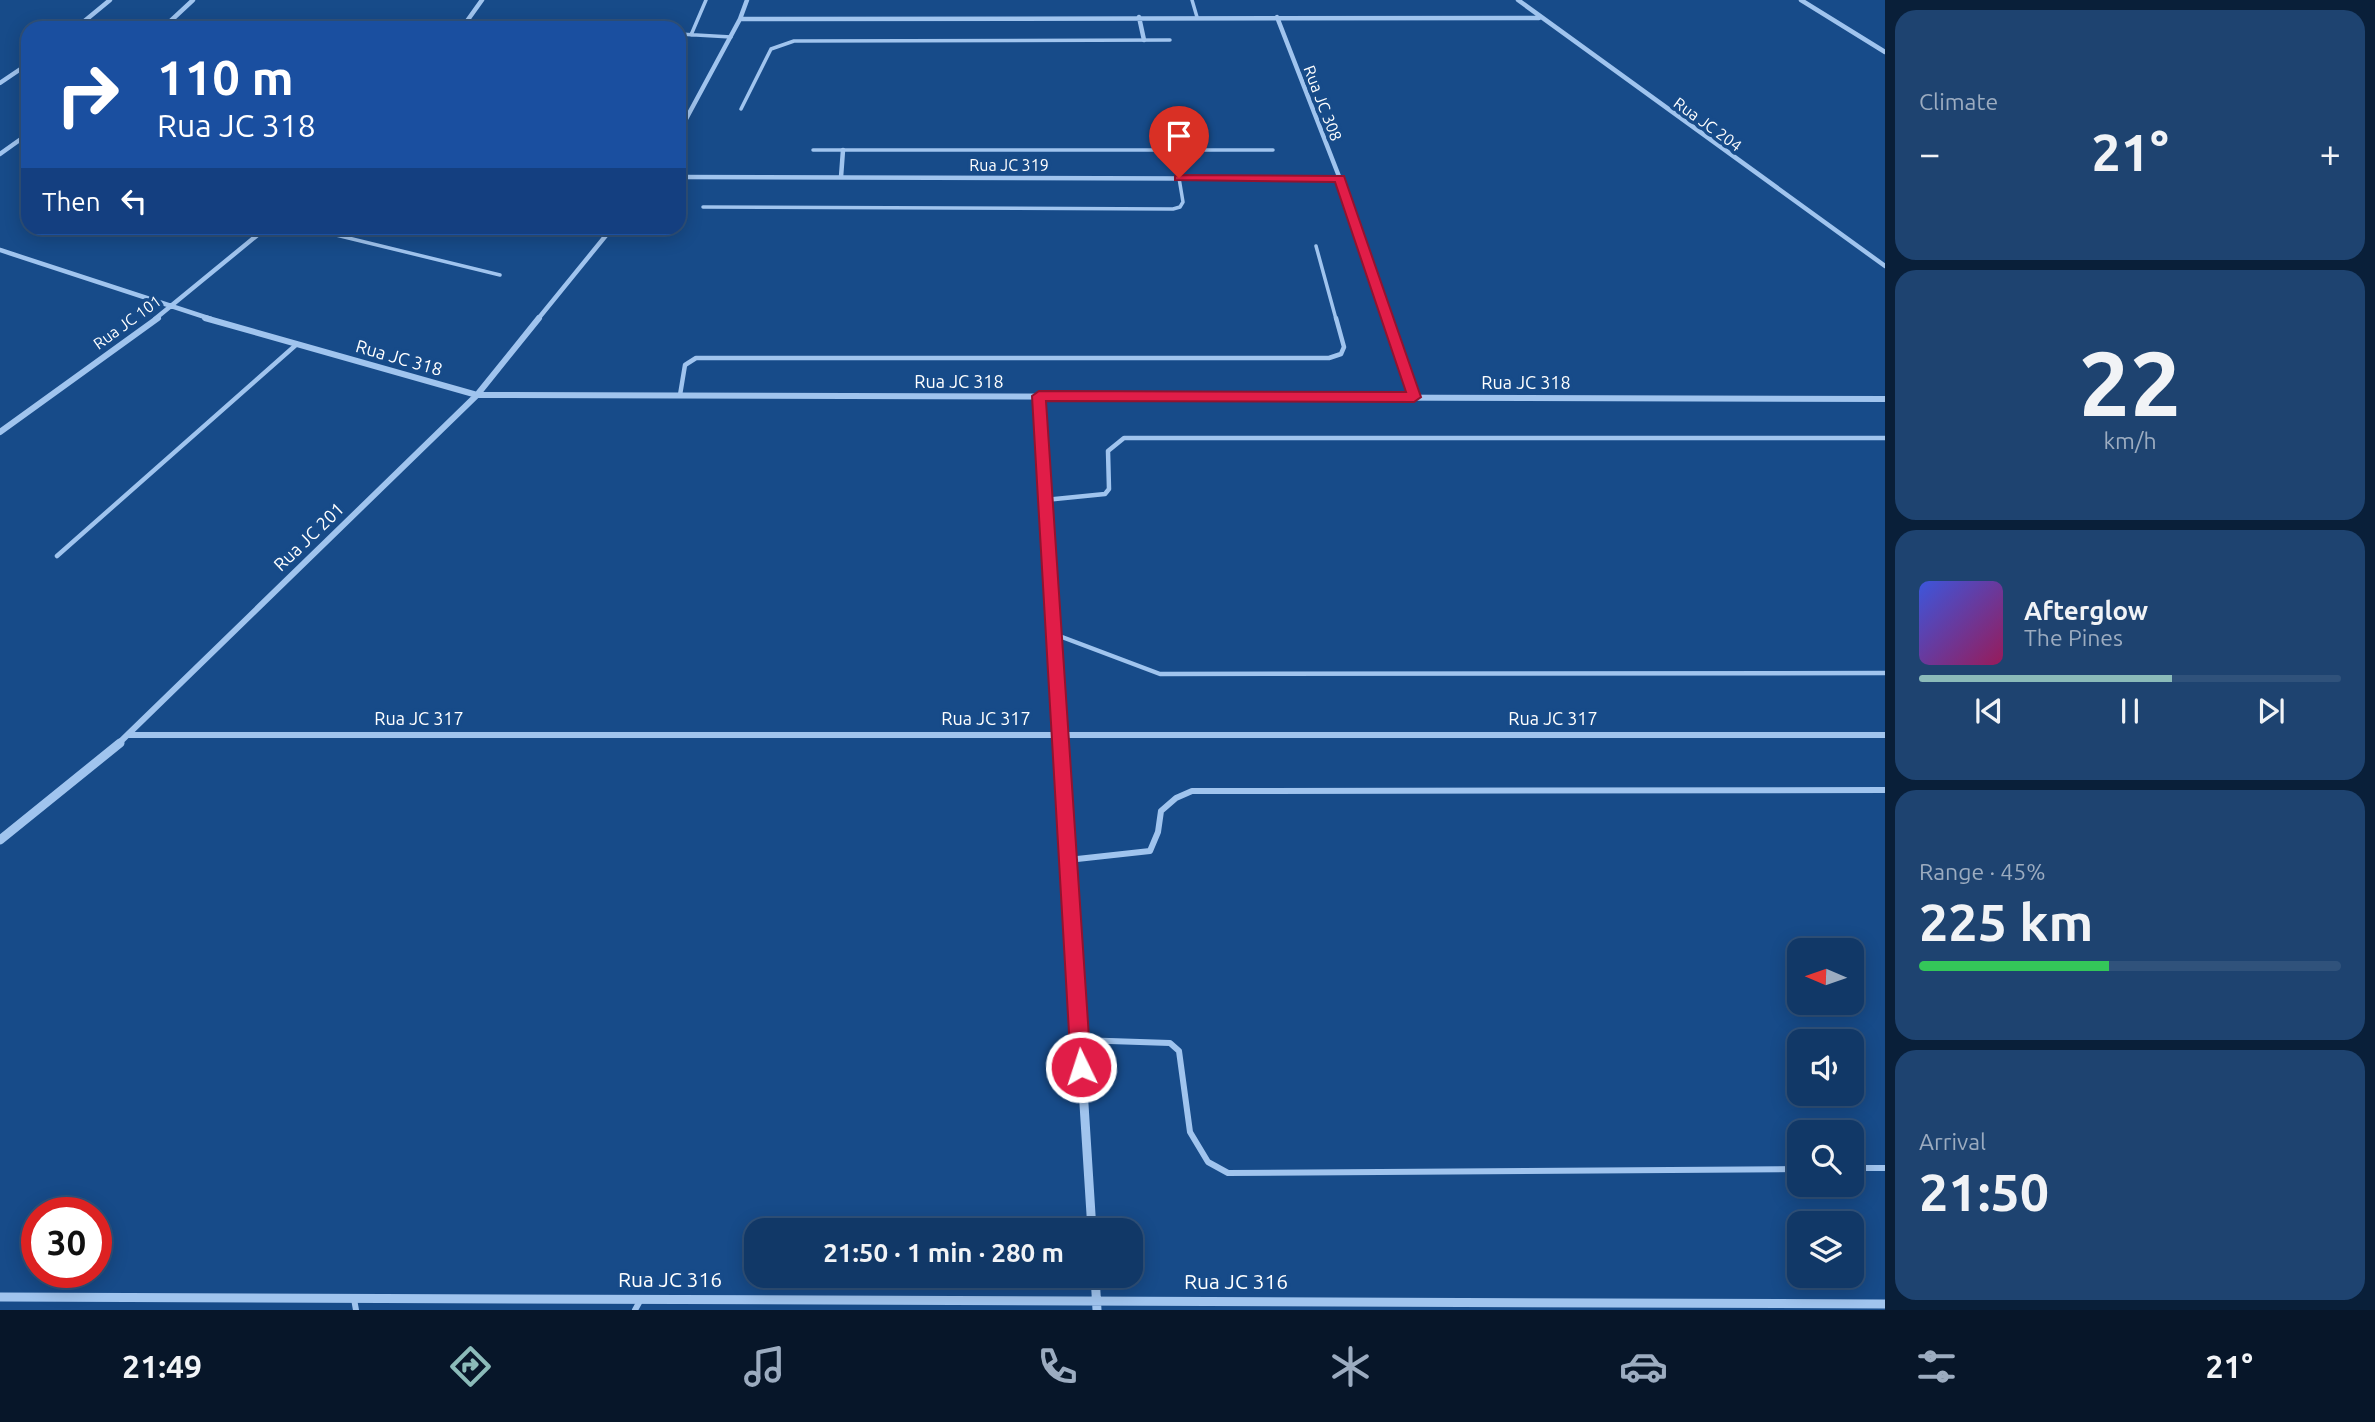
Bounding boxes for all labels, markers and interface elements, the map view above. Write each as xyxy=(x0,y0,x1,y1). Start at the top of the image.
icon: right xyxy=(42,49,133,140)
text: 110 m xyxy=(157,49,294,104)
street label: Rua JC 308 xyxy=(1300,63,1346,143)
text: Climate xyxy=(1919,89,1998,114)
street label: Rua JC 204 xyxy=(1671,93,1745,155)
pin xyxy=(1149,106,1209,178)
text: Rua JC 318 xyxy=(157,107,316,143)
icon: arrive xyxy=(1160,117,1198,155)
text: 21° xyxy=(2091,123,2169,181)
text: − xyxy=(1919,132,1940,174)
text: + xyxy=(2320,132,2341,174)
street label: Rua JC 319 xyxy=(969,156,1049,174)
icon: left xyxy=(115,182,153,220)
text: Then xyxy=(42,187,101,216)
street label: Rua JC 101 xyxy=(90,291,164,353)
text: 22 xyxy=(2079,331,2181,433)
street label: Rua JC 318 xyxy=(354,335,445,379)
street label: Rua JC 318 xyxy=(914,371,1004,391)
street label: Rua JC 318 xyxy=(1481,372,1571,392)
text: km/h xyxy=(2103,428,2157,453)
street label: Rua JC 201 xyxy=(269,498,347,575)
text: Afterglow xyxy=(2024,596,2148,625)
text: The Pines xyxy=(2024,625,2123,650)
icon: previous xyxy=(1970,692,2008,730)
icon: pause xyxy=(2111,692,2149,730)
icon: next xyxy=(2252,692,2290,730)
street label: Rua JC 317 xyxy=(374,708,464,728)
street label: Rua JC 317 xyxy=(941,708,1031,728)
street label: Rua JC 317 xyxy=(1508,708,1598,728)
text: Range · 45% xyxy=(1919,859,2046,884)
text: 225 km xyxy=(1919,893,2093,951)
north arrow xyxy=(1787,938,1864,1015)
map controls xyxy=(1787,938,1864,1288)
button: sound xyxy=(1787,1029,1864,1106)
position arrow xyxy=(1044,1030,1118,1104)
button: search xyxy=(1787,1120,1864,1197)
text: Arrival xyxy=(1919,1129,1986,1154)
text: 21:50 xyxy=(1919,1163,2049,1221)
speed limit sign: 30 xyxy=(21,1197,112,1288)
button: layers xyxy=(1787,1211,1864,1288)
text: 21:50 · 1 min · 280 m xyxy=(823,1238,1064,1267)
street label: Rua JC 316 xyxy=(618,1267,722,1291)
street label: Rua JC 316 xyxy=(1184,1269,1288,1293)
icon: directions xyxy=(446,1342,495,1391)
icon: music xyxy=(740,1342,789,1391)
icon: phone xyxy=(1033,1342,1082,1391)
icon: climate xyxy=(1326,1342,1375,1391)
icon: car xyxy=(1619,1342,1668,1391)
icon: filters xyxy=(1912,1342,1961,1391)
text: 21:49 xyxy=(122,1348,202,1384)
text: 21° xyxy=(2205,1348,2253,1384)

